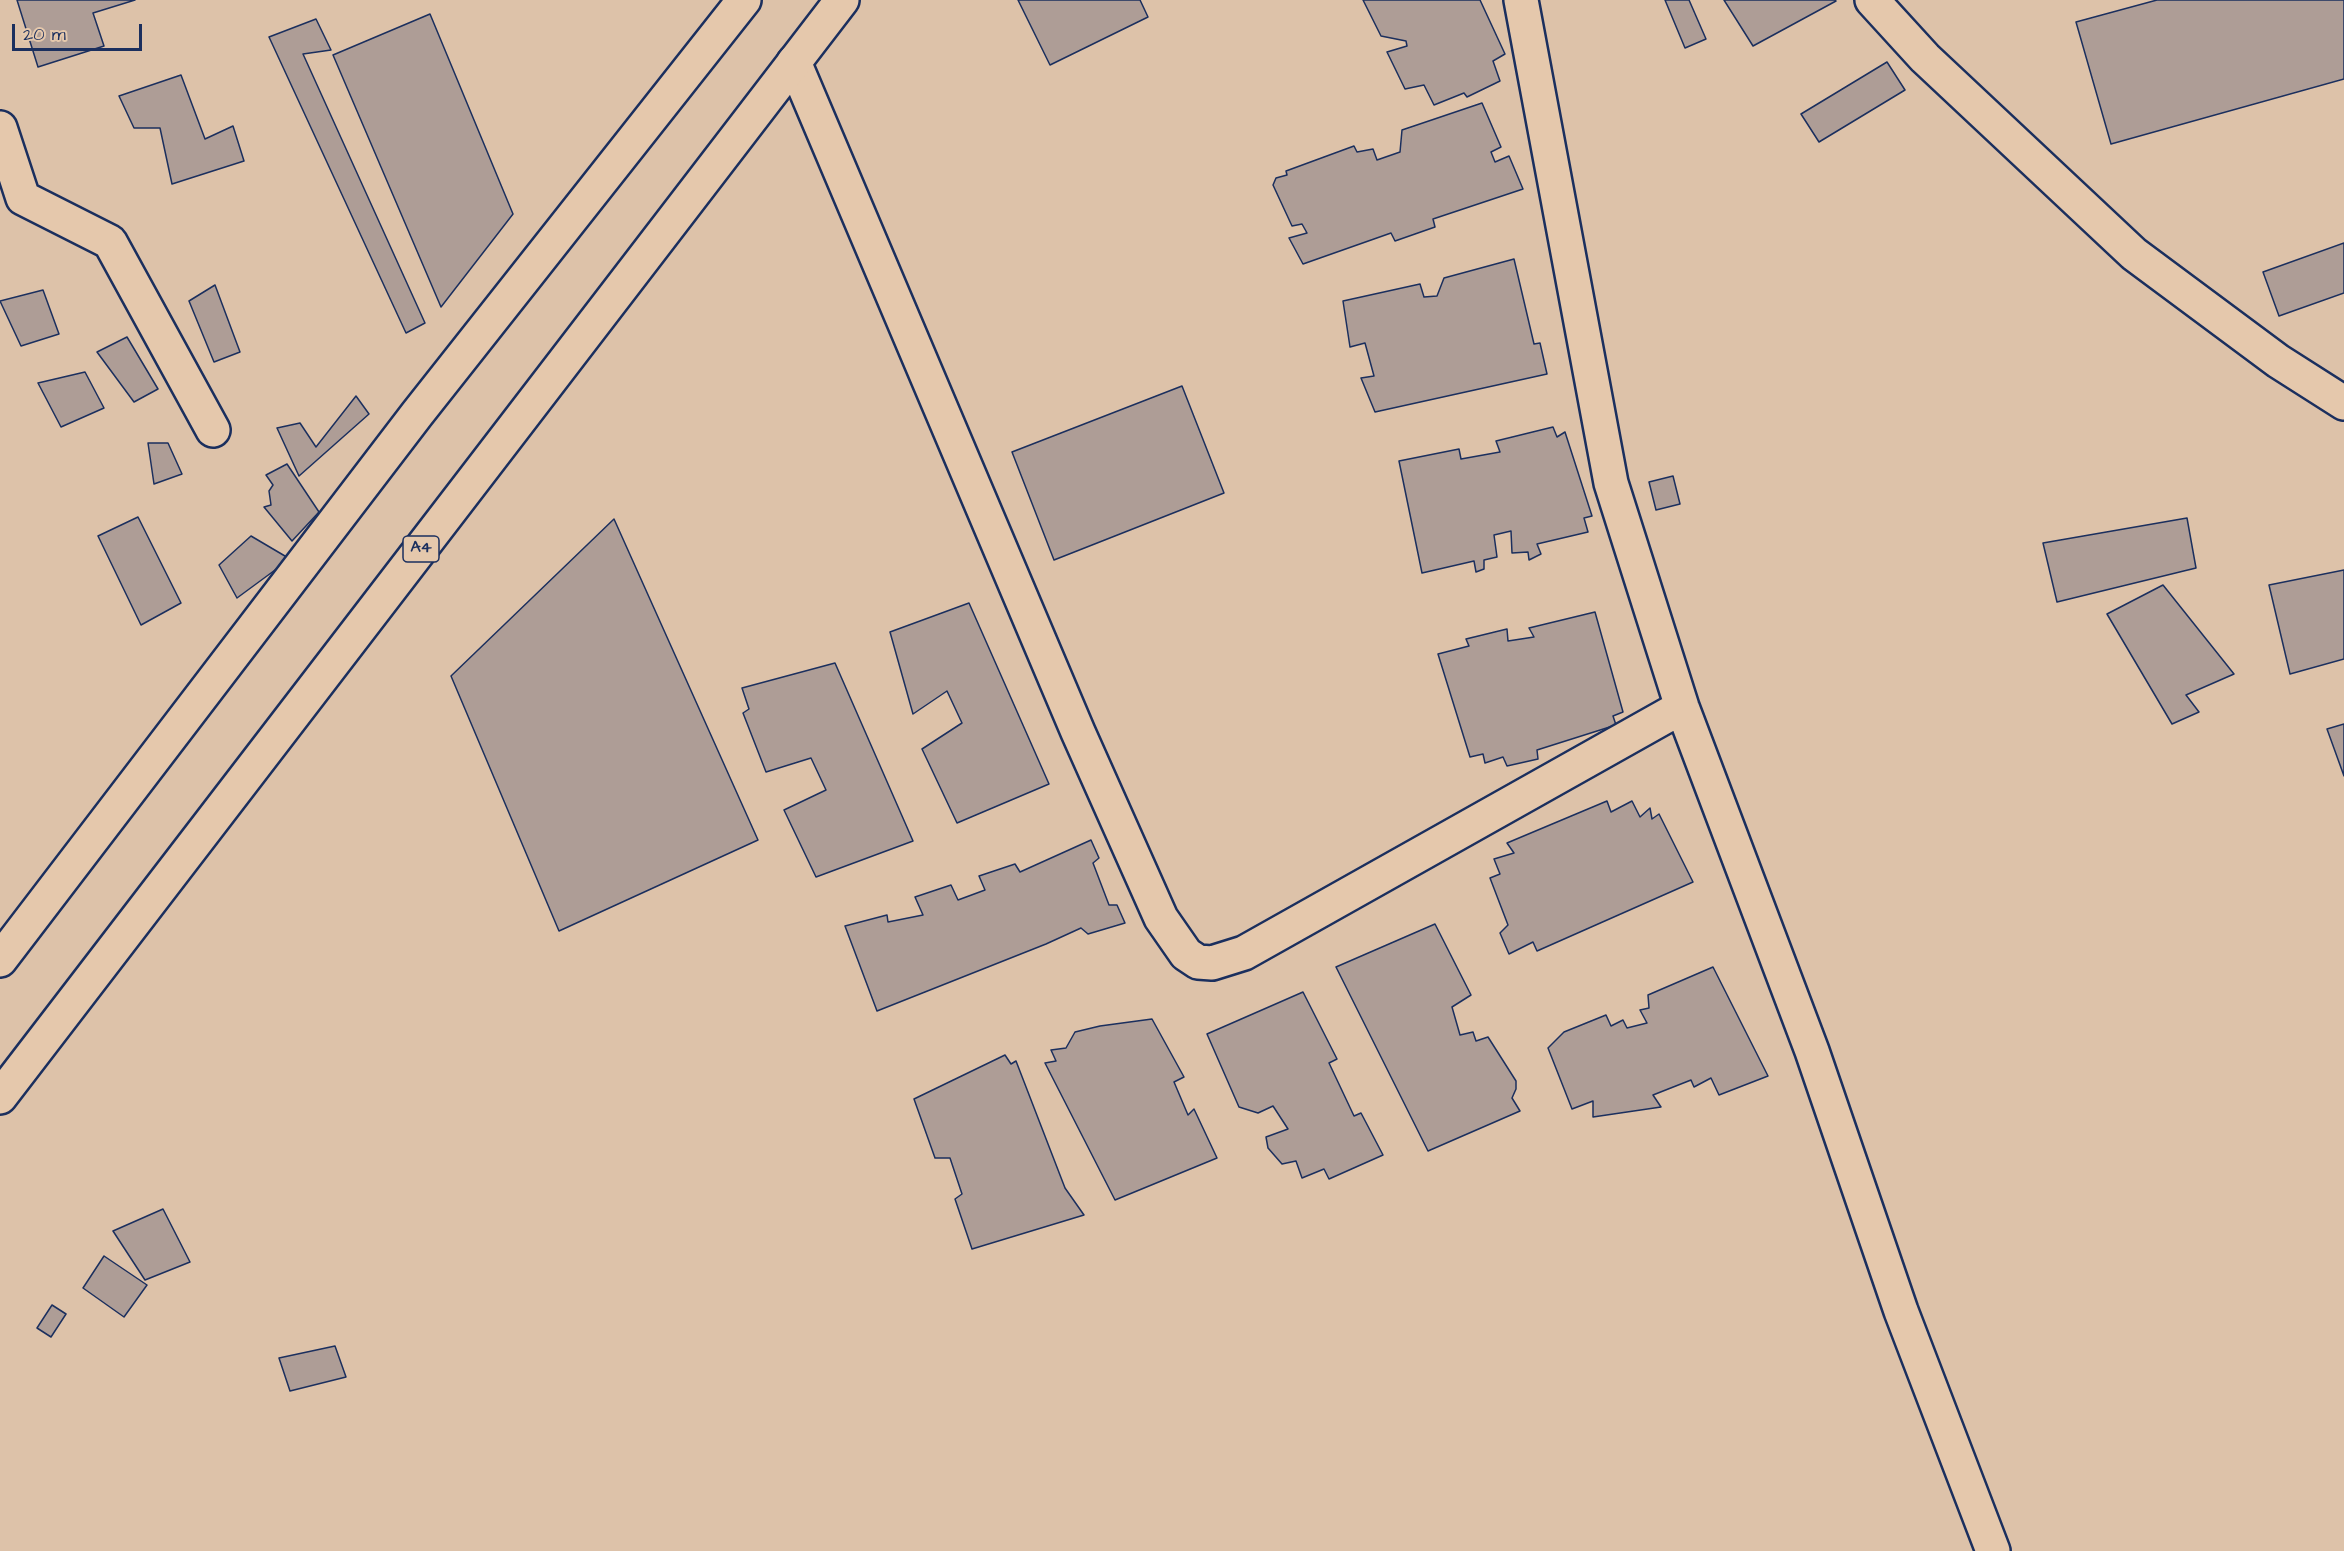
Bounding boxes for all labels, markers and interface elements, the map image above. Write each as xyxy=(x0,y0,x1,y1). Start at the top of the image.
scale bar xyxy=(15,12,146,50)
text: 20 m xyxy=(23,22,66,47)
road number: A4 xyxy=(403,536,439,562)

